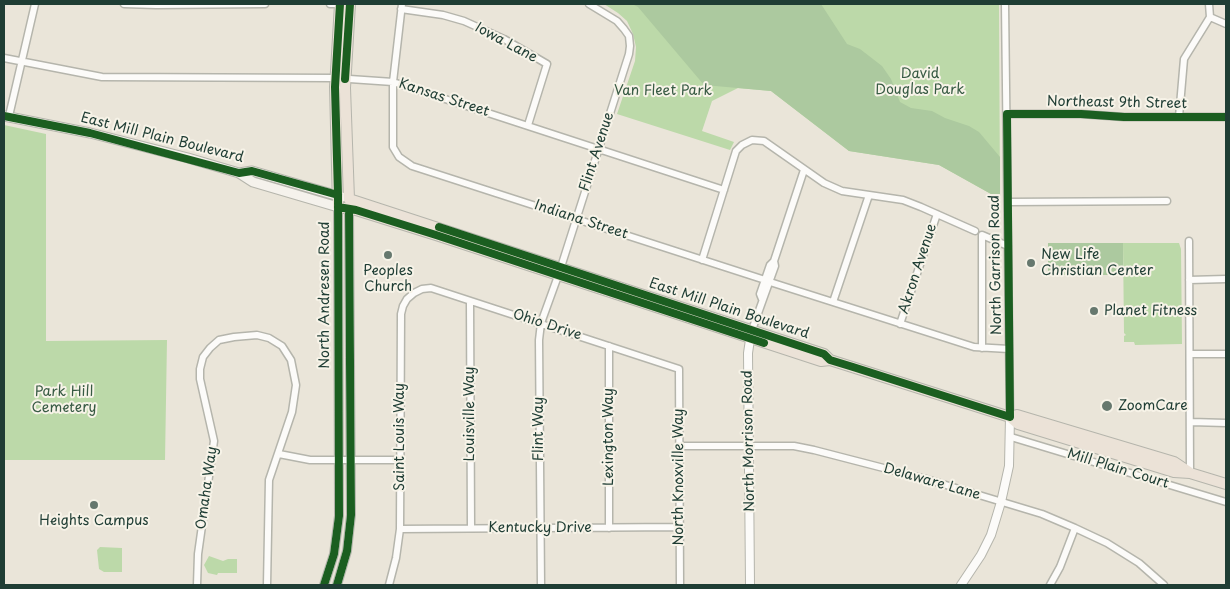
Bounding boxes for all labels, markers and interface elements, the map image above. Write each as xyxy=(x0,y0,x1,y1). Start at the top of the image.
street label: Iowa Lane xyxy=(472,20,540,66)
park label: David Douglas Park xyxy=(875,66,965,98)
street label: Kansas Street xyxy=(397,75,491,121)
park label: Van Fleet Park xyxy=(614,83,712,99)
street label: Northeast 9th Street xyxy=(1047,93,1187,113)
street label: East Mill Plain Boulevard xyxy=(79,110,245,166)
street label: Flint Avenue xyxy=(576,110,618,194)
street label: North Garrison Road xyxy=(986,195,1006,335)
street label: Indiana Street xyxy=(532,197,630,243)
street label: North Andresen Road xyxy=(317,221,333,369)
street label: Akron Avenue xyxy=(895,222,941,316)
place label: New Life Christian Center xyxy=(1041,247,1153,280)
marker: Peoples Church xyxy=(382,249,394,261)
marker: New Life Christian Center xyxy=(1025,257,1037,269)
place label: Peoples Church xyxy=(363,263,413,296)
street label: East Mill Plain Boulevard xyxy=(647,275,811,343)
place label: Planet Fitness xyxy=(1104,303,1197,319)
marker: Planet Fitness xyxy=(1088,305,1100,317)
street label: Ohio Drive xyxy=(510,306,584,344)
street label: Louisville Way xyxy=(462,366,478,462)
street label: North Morrison Road xyxy=(739,370,759,512)
street label: Saint Louis Way xyxy=(392,383,408,491)
park label: Park Hill Cemetery xyxy=(31,384,97,417)
street label: Lexington Way xyxy=(601,388,617,486)
street label: Flint Way xyxy=(531,397,547,461)
place label: ZoomCare xyxy=(1118,398,1188,414)
marker: ZoomCare xyxy=(1100,399,1114,413)
street label: North Knoxville Way xyxy=(671,408,687,546)
street label: Omaha Way xyxy=(193,445,221,531)
street label: Mill Plain Court xyxy=(1065,446,1171,492)
street label: Delaware Lane xyxy=(882,460,982,504)
marker: Heights Campus xyxy=(88,499,100,511)
place label: Heights Campus xyxy=(39,513,149,529)
street label: Kentucky Drive xyxy=(488,520,592,536)

